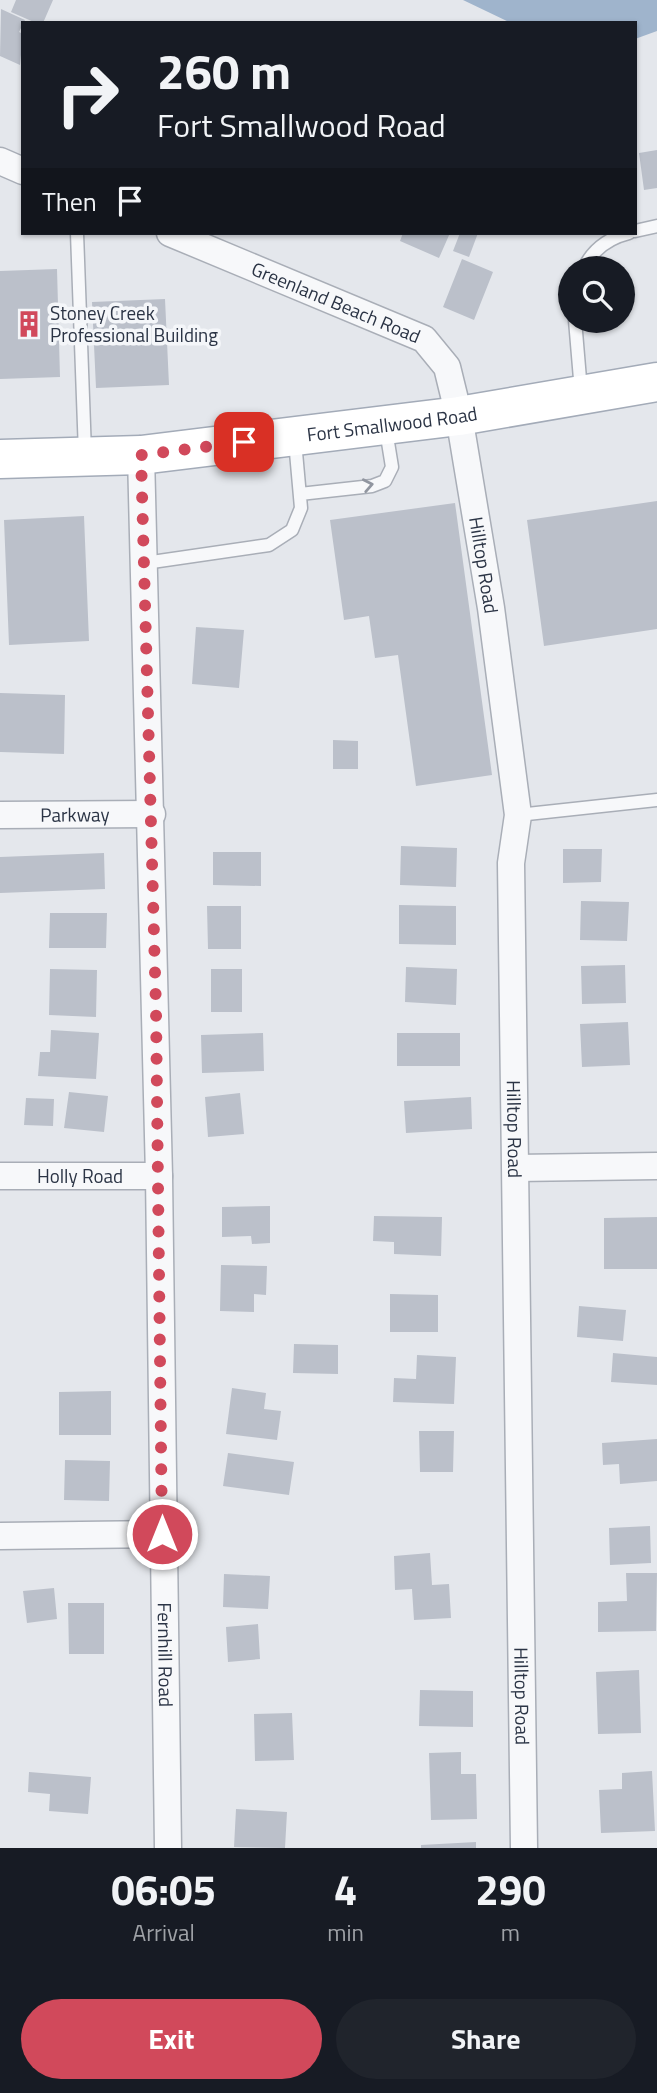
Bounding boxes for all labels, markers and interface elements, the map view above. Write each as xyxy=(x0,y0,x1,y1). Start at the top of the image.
text: 260 m xyxy=(157,33,291,108)
icon: right xyxy=(42,49,133,140)
text: Fort Smallwood Road xyxy=(157,101,446,149)
text: Then xyxy=(42,182,97,221)
icon: arrive xyxy=(111,182,149,220)
street label: Greenland Beach Road xyxy=(247,254,425,350)
map controls xyxy=(558,256,635,333)
button: search xyxy=(558,256,635,333)
place label: Stoney Creek Professional Building xyxy=(50,298,218,349)
building icon: Stoney Creek Professional Building xyxy=(14,309,44,339)
street label: Fort Smallwood Road xyxy=(305,398,479,449)
pin xyxy=(214,412,274,472)
icon: arrive xyxy=(225,423,263,461)
one-way arrow xyxy=(362,479,374,494)
street label: Hilltop Road xyxy=(462,514,507,615)
street label: Parkway xyxy=(40,799,110,829)
street label: Hilltop Road xyxy=(500,1080,530,1178)
street label: Holly Road xyxy=(37,1161,123,1190)
position arrow xyxy=(125,1497,199,1571)
street label: Fernhill Road xyxy=(151,1602,181,1707)
street label: Hilltop Road xyxy=(507,1647,538,1745)
text: 06:05 xyxy=(111,1857,216,1921)
text: 4 xyxy=(334,1857,357,1921)
text: 290 xyxy=(475,1857,546,1921)
text: Arrival xyxy=(132,1915,195,1950)
text: min xyxy=(327,1915,364,1950)
text: m xyxy=(501,1915,520,1950)
button: Exit xyxy=(21,1999,322,2079)
button: Share xyxy=(336,1999,636,2079)

